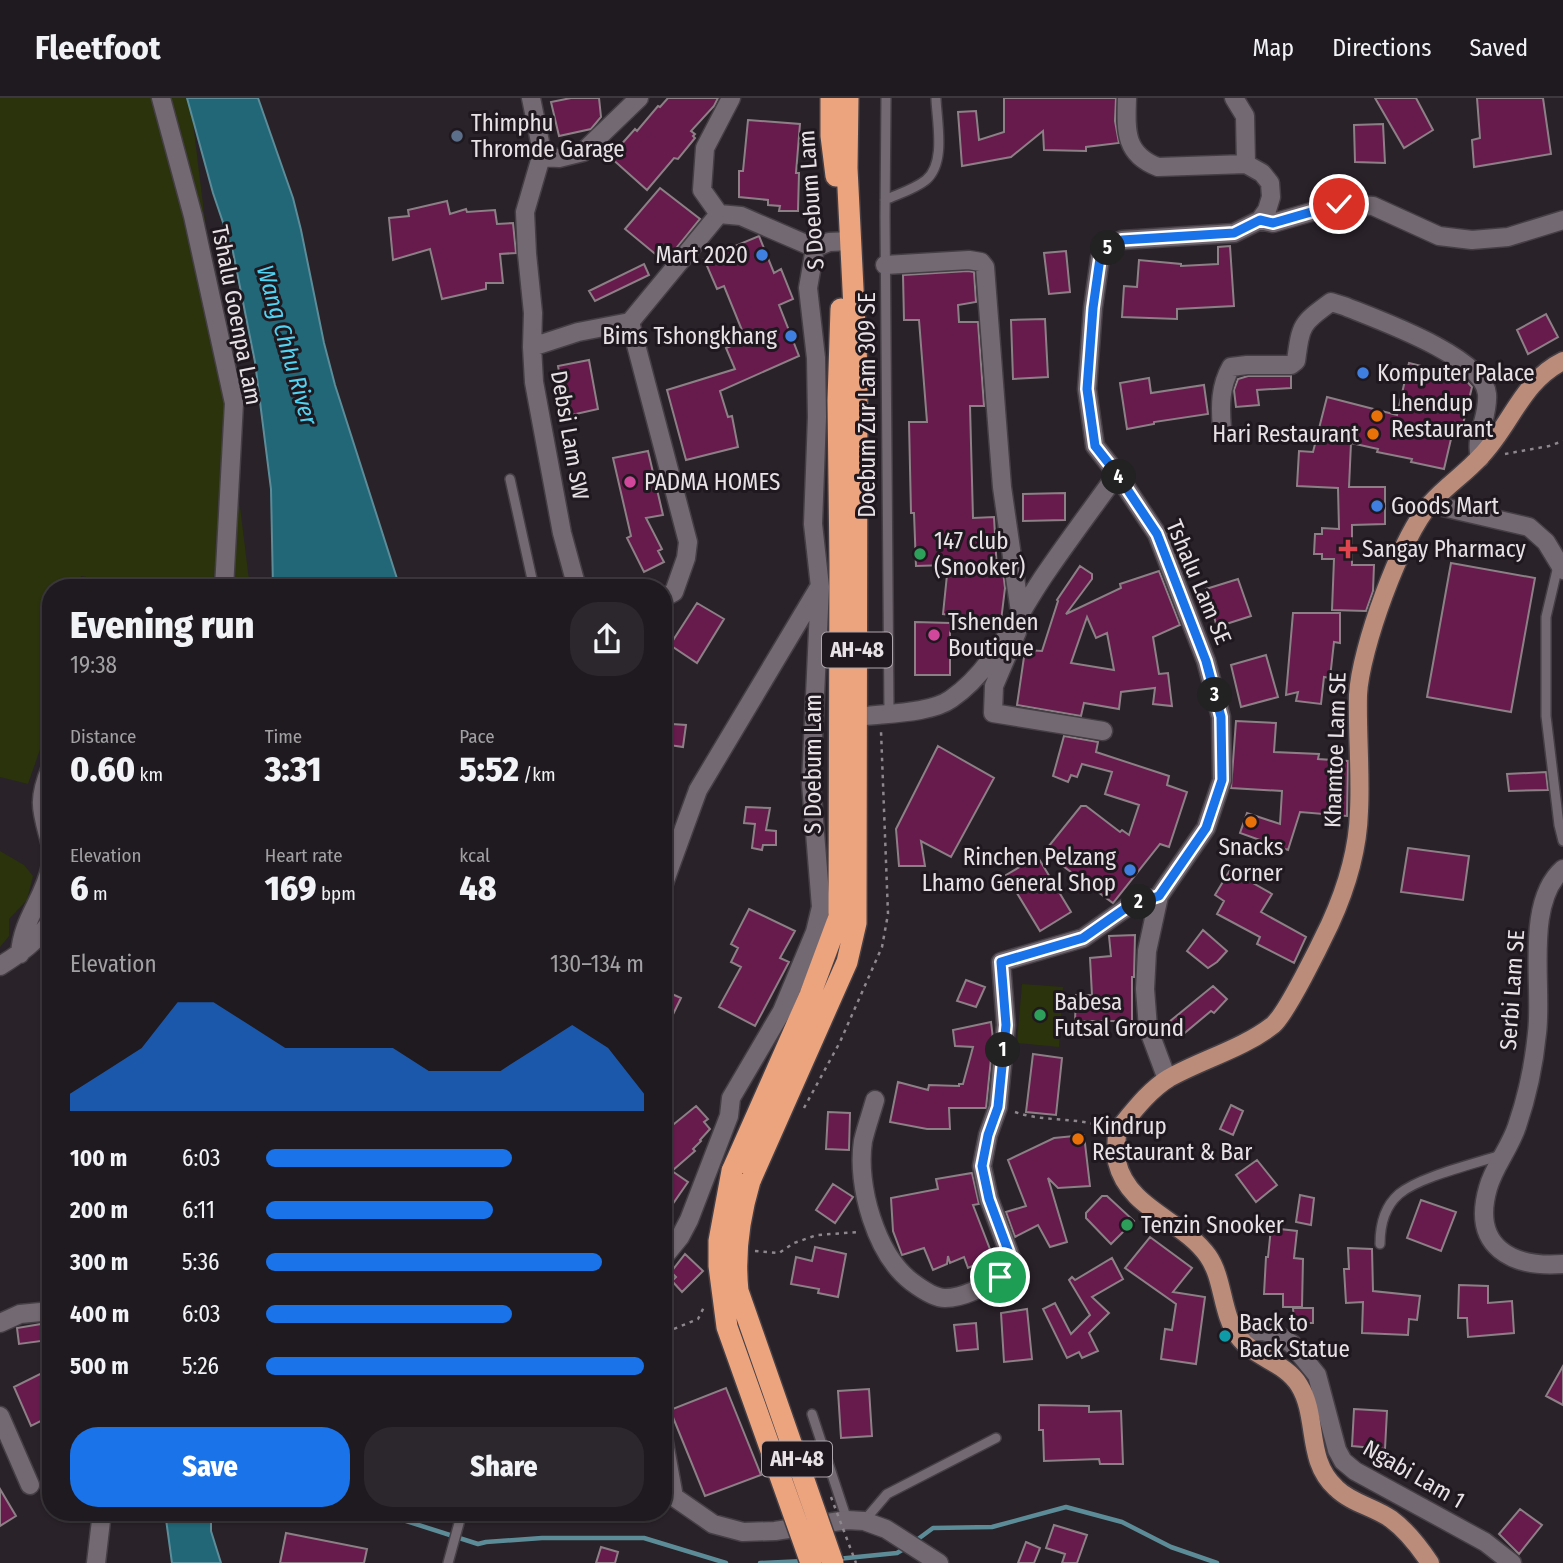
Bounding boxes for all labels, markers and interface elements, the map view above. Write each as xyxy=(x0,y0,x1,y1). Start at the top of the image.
text: Fleetfoot xyxy=(35,28,161,68)
text: Map xyxy=(1253,34,1294,62)
text: Directions xyxy=(1332,34,1431,62)
text: Saved xyxy=(1469,34,1528,62)
place label: Thimphu Thromde Garage xyxy=(471,109,625,163)
marker: Thimphu Thromde Garage xyxy=(449,128,465,144)
street label: S Doebum Lam xyxy=(792,129,830,271)
pin xyxy=(1309,174,1369,234)
icon: check xyxy=(1320,185,1358,223)
street label: Tshalu Goenpa Lam xyxy=(206,223,268,407)
pin: 5 xyxy=(1090,230,1126,266)
text: 5 xyxy=(1103,236,1112,259)
place label: Mart 2020 xyxy=(655,241,748,269)
marker: Mart 2020 xyxy=(754,247,770,263)
water label: Wang Chhu River xyxy=(251,262,323,429)
street label: Doebum Zur Lam 309 SE xyxy=(853,292,881,518)
place label: Bims Tshongkhang xyxy=(602,322,777,350)
marker: Bims Tshongkhang xyxy=(783,328,799,344)
place label: Komputer Palace xyxy=(1377,359,1535,387)
marker: Komputer Palace xyxy=(1355,365,1371,381)
street label: Debsi Lam SW xyxy=(545,368,595,502)
place label: Lhendup Restaurant xyxy=(1391,389,1494,443)
marker: Lhendup Restaurant xyxy=(1369,408,1385,424)
place label: Hari Restaurant xyxy=(1212,420,1359,448)
marker: Hari Restaurant xyxy=(1365,426,1381,442)
pin: 4 xyxy=(1102,460,1136,494)
text: 4 xyxy=(1114,465,1123,488)
place label: PADMA HOMES xyxy=(644,468,780,496)
marker: PADMA HOMES xyxy=(622,474,638,490)
place label: Goods Mart xyxy=(1391,492,1500,520)
marker: Goods Mart xyxy=(1369,498,1385,514)
street label: Tshalu Lam SE xyxy=(1160,516,1238,648)
place label: 147 club (Snooker) xyxy=(934,527,1025,581)
place label: Sangay Pharmacy xyxy=(1362,535,1527,563)
marker: Sangay Pharmacy xyxy=(1340,541,1356,557)
marker: 147 club (Snooker) xyxy=(912,546,928,562)
text: Evening run xyxy=(70,602,254,648)
button: share xyxy=(570,602,644,676)
place label: Tshenden Boutique xyxy=(948,608,1039,662)
marker: Tshenden Boutique xyxy=(926,627,942,643)
road number: AH-48 xyxy=(822,632,892,668)
text: 19:38 xyxy=(70,651,117,679)
street label: Khamtoe Lam SE xyxy=(1318,672,1352,828)
pin: 3 xyxy=(1198,678,1232,712)
text: 3 xyxy=(1210,683,1219,706)
street label: S Doebum Lam xyxy=(799,694,827,834)
text: Distance xyxy=(70,725,137,748)
text: Time xyxy=(265,725,302,748)
text: Pace xyxy=(459,725,495,748)
text: 0.60 xyxy=(70,748,135,790)
text: 3:31 xyxy=(265,748,322,790)
text: 5:52 xyxy=(459,748,519,790)
text: km xyxy=(135,763,163,786)
text: /km xyxy=(519,763,556,786)
marker: Snacks Corner xyxy=(1243,814,1259,830)
place label: Snacks Corner xyxy=(1218,833,1284,887)
place label: Rinchen Pelzang Lhamo General Shop xyxy=(922,843,1116,897)
text: Elevation xyxy=(70,844,142,867)
text: Heart rate xyxy=(265,844,343,867)
text: kcal xyxy=(459,844,490,867)
marker: Rinchen Pelzang Lhamo General Shop xyxy=(1122,862,1138,878)
text: 6 xyxy=(70,867,89,909)
text: 169 xyxy=(265,867,317,909)
text: 48 xyxy=(459,867,496,909)
text: m xyxy=(89,882,108,905)
text: bpm xyxy=(317,882,356,905)
pin: 2 xyxy=(1122,884,1156,920)
text: 2 xyxy=(1134,890,1143,913)
street label: Serbi Lam SE xyxy=(1494,929,1530,1051)
text: Elevation xyxy=(70,950,157,978)
text: 130–134 m xyxy=(550,950,644,978)
place label: Babesa Futsal Ground xyxy=(1054,988,1184,1042)
marker: Babesa Futsal Ground xyxy=(1032,1007,1048,1023)
pin: 1 xyxy=(986,1032,1020,1068)
text: 1 xyxy=(998,1038,1007,1061)
place label: Kindrup Restaurant & Bar xyxy=(1092,1112,1252,1166)
marker: Kindrup Restaurant & Bar xyxy=(1070,1131,1086,1147)
text: 100 m xyxy=(70,1144,127,1172)
text: 6:03 xyxy=(182,1144,220,1172)
text: 200 m xyxy=(70,1196,128,1224)
text: 6:11 xyxy=(182,1196,215,1224)
place label: Tenzin Snooker xyxy=(1141,1211,1284,1239)
marker: Tenzin Snooker xyxy=(1119,1217,1135,1233)
pin xyxy=(970,1247,1030,1307)
text: 300 m xyxy=(70,1248,128,1276)
text: 5:36 xyxy=(182,1248,219,1276)
icon: arrive xyxy=(981,1258,1019,1296)
text: 400 m xyxy=(70,1300,129,1328)
text: 6:03 xyxy=(182,1300,220,1328)
place label: Back to Back Statue xyxy=(1239,1309,1350,1363)
marker: Back to Back Statue xyxy=(1217,1328,1233,1344)
text: 500 m xyxy=(70,1352,129,1380)
text: 5:26 xyxy=(182,1352,219,1380)
button: Save xyxy=(70,1427,350,1507)
button: Share xyxy=(364,1427,644,1507)
street label: Ngabi Lam 1 xyxy=(1358,1434,1470,1514)
road number: AH-48 xyxy=(762,1442,832,1476)

